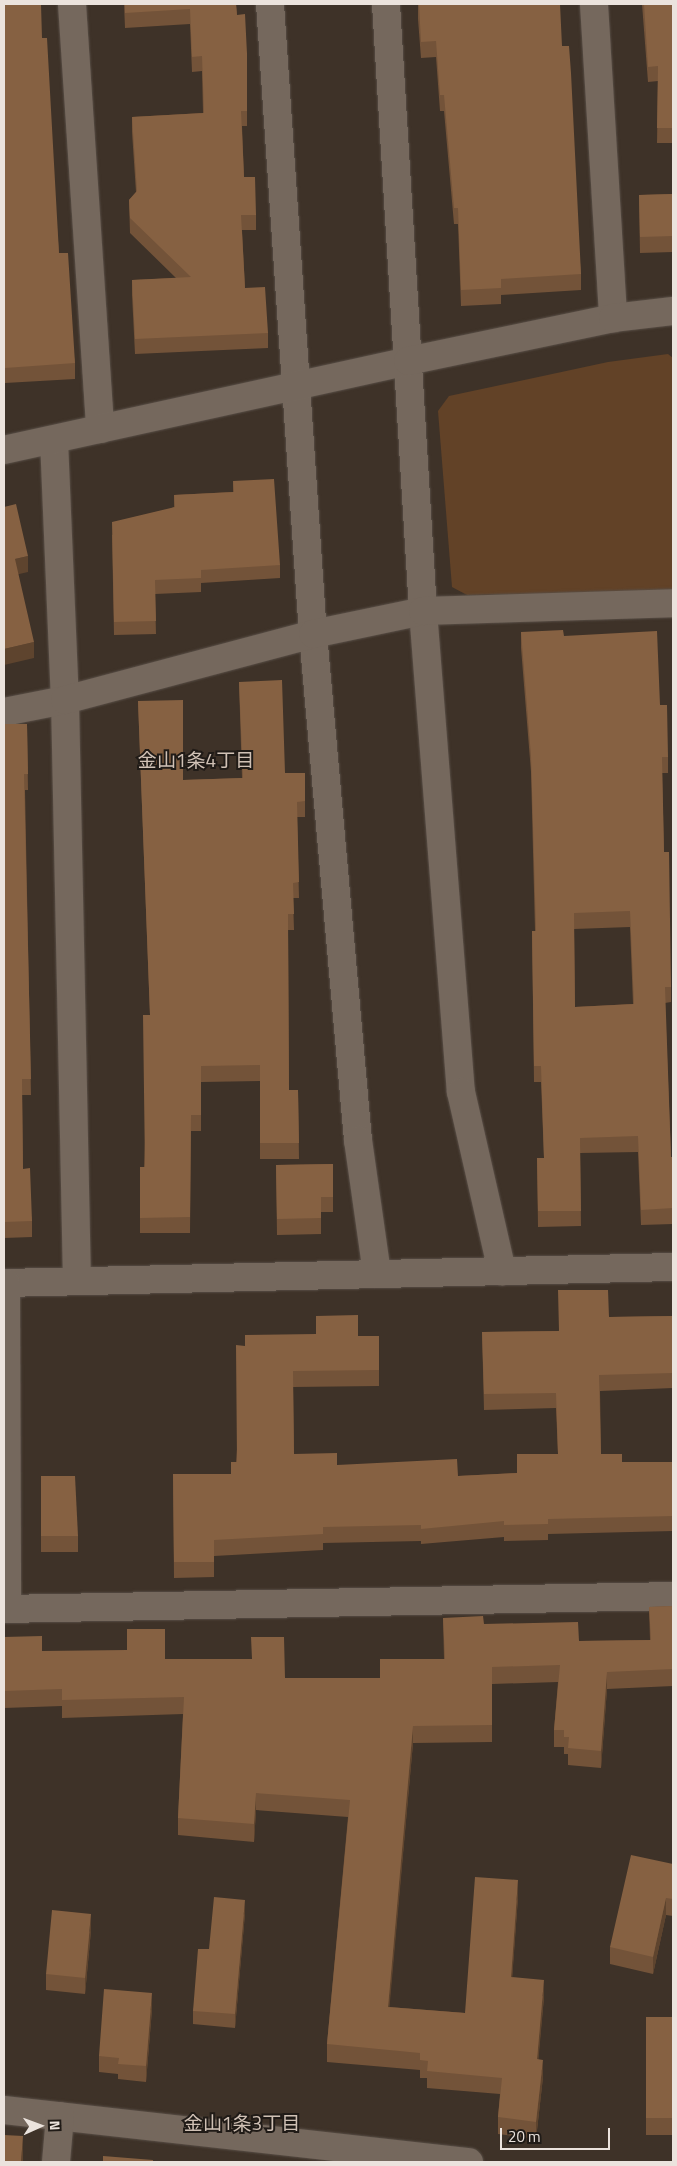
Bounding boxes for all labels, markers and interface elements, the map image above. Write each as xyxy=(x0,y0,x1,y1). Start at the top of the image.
district label: 金山1条4丁目 xyxy=(138,749,254,771)
north arrow xyxy=(15,2101,65,2151)
district label: 金山1条3丁目 xyxy=(184,2112,300,2134)
scale bar xyxy=(502,2118,612,2150)
text: N xyxy=(45,2120,66,2131)
text: 20 m xyxy=(508,2125,541,2148)

